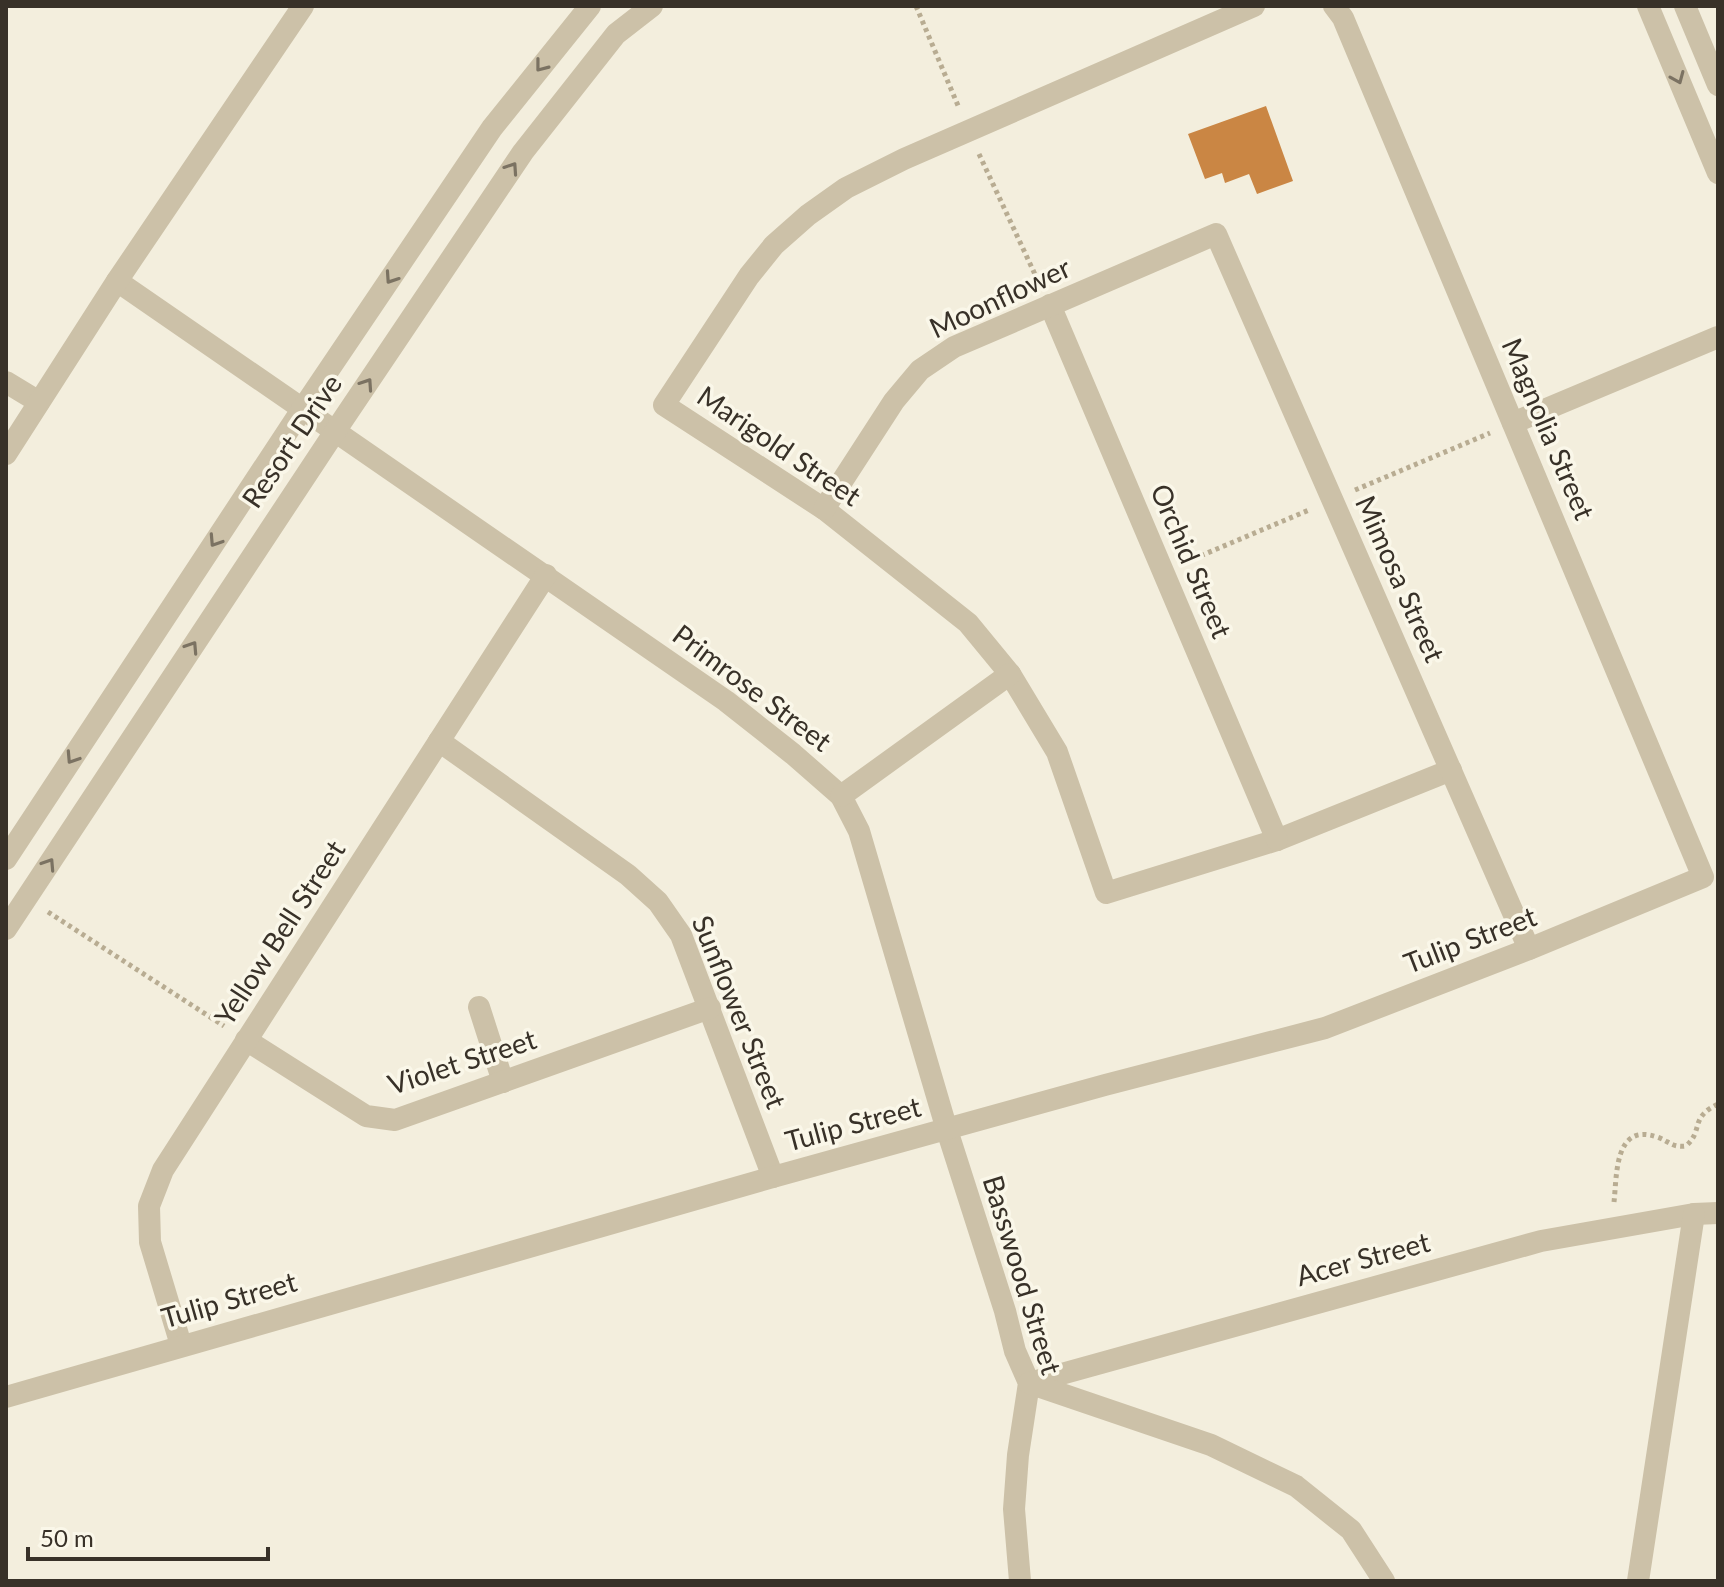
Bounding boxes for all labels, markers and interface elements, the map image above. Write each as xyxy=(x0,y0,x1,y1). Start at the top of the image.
one-way arrow xyxy=(536,57,550,72)
one-way arrow xyxy=(1669,70,1685,84)
one-way arrow xyxy=(502,163,517,177)
street label: Moonflower xyxy=(924,250,1075,345)
one-way arrow xyxy=(385,270,400,284)
street label: Magnolia Street xyxy=(1495,333,1602,524)
street label: Resort Drive xyxy=(234,367,348,514)
one-way arrow xyxy=(357,378,372,392)
street label: Marigold Street xyxy=(691,378,868,512)
street label: Orchid Street xyxy=(1144,478,1240,643)
street label: Mimosa Street xyxy=(1349,490,1453,667)
one-way arrow xyxy=(210,533,225,547)
street label: Primrose Street xyxy=(667,617,839,758)
one-way arrow xyxy=(182,642,197,656)
one-way arrow xyxy=(67,750,82,764)
street label: Yellow Bell Street xyxy=(207,834,352,1031)
one-way arrow xyxy=(39,859,54,873)
street label: Tulip Street xyxy=(1399,898,1541,980)
street label: Sunflower Street xyxy=(686,910,794,1113)
street label: Violet Street xyxy=(383,1021,540,1101)
street label: Tulip Street xyxy=(781,1089,924,1157)
street label: Basswood Street xyxy=(977,1171,1069,1378)
street label: Acer Street xyxy=(1292,1224,1433,1292)
street label: Tulip Street xyxy=(157,1264,300,1335)
scale bar xyxy=(28,1511,268,1561)
text: 50 m xyxy=(40,1523,94,1552)

